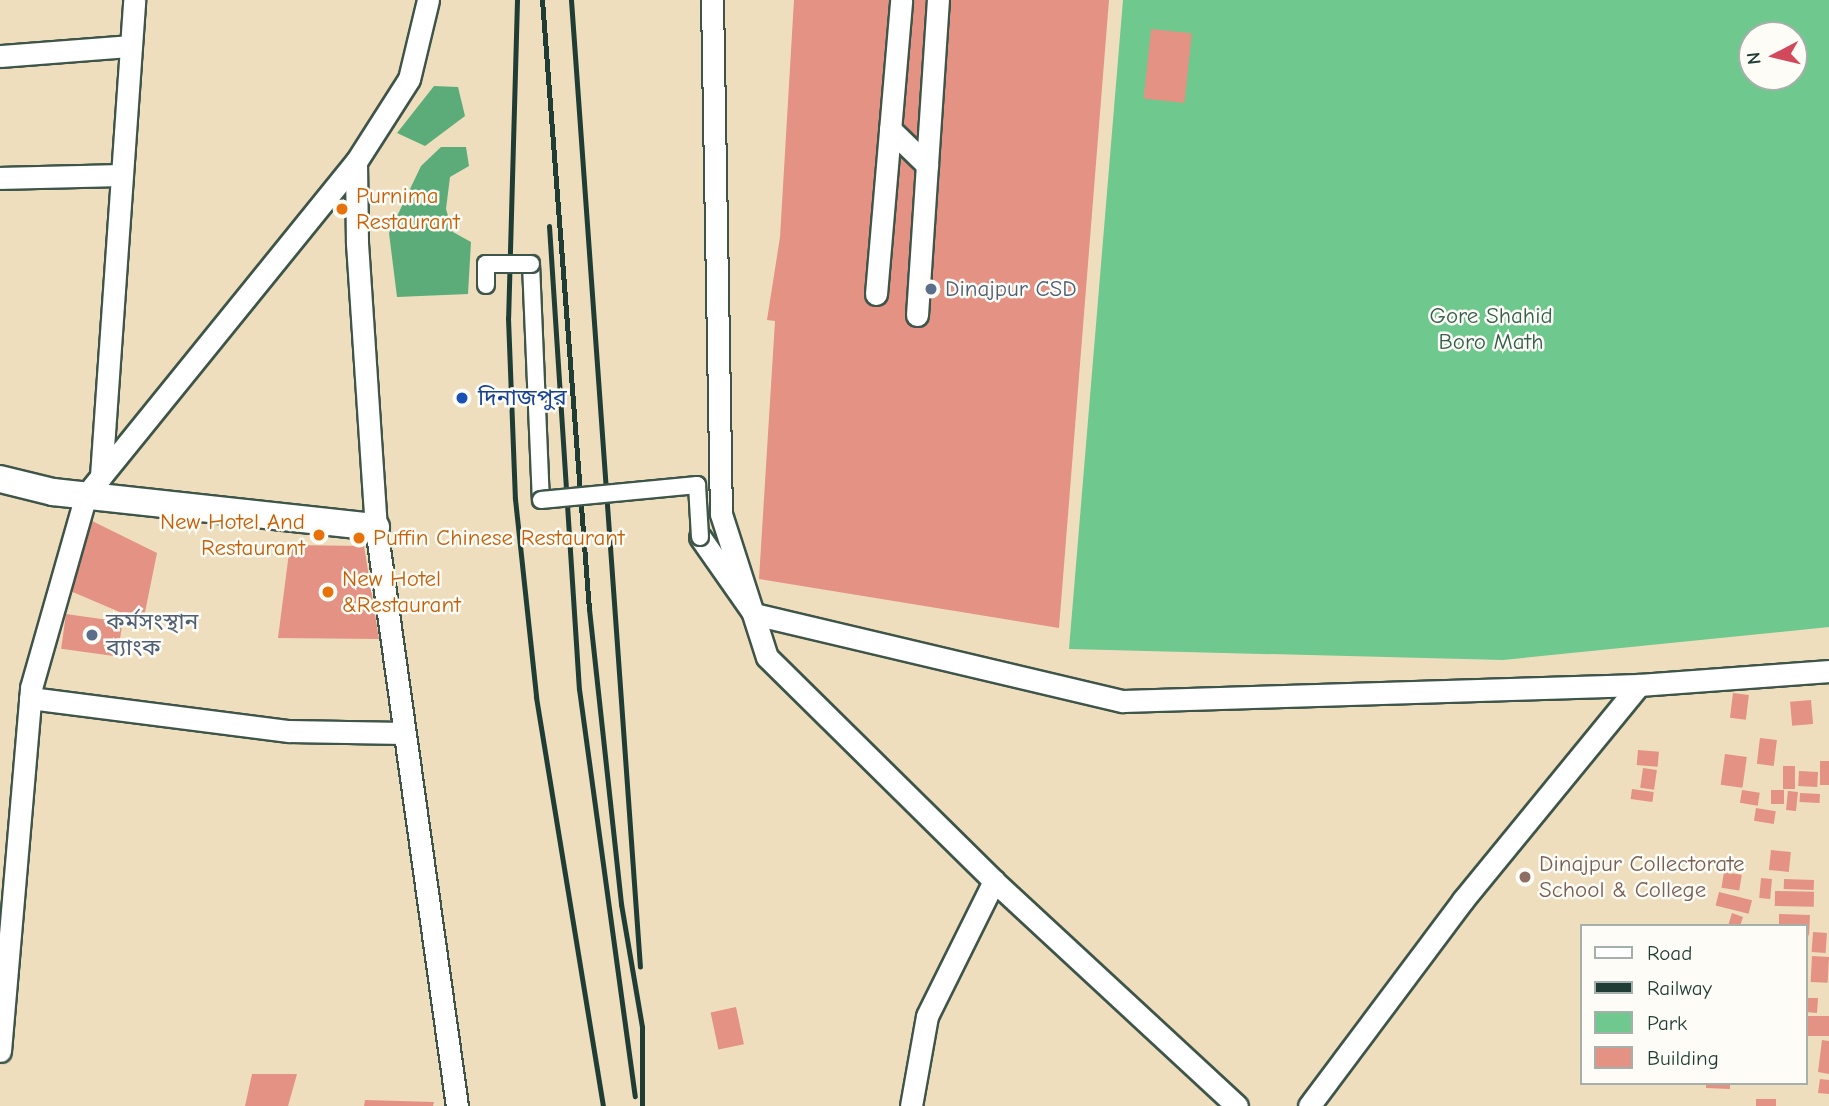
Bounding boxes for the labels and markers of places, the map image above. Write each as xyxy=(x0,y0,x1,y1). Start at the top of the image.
place label: Purnima Restaurant xyxy=(356,182,460,236)
marker: Purnima Restaurant xyxy=(334,201,350,217)
place label: Dinajpur CSD xyxy=(945,275,1077,303)
marker: Dinajpur CSD xyxy=(923,281,939,297)
place label: দিনাজপুর xyxy=(478,384,567,412)
marker: দিনাজপুর xyxy=(452,388,472,408)
place label: New Hotel And Restaurant xyxy=(160,508,305,562)
place label: Puffin Chinese Restaurant xyxy=(373,524,625,552)
marker: New Hotel And Restaurant xyxy=(311,527,327,543)
marker: Puffin Chinese Restaurant xyxy=(351,530,367,546)
place label: New Hotel &Restaurant xyxy=(342,565,461,619)
marker: New Hotel &Restaurant xyxy=(320,584,336,600)
place label: কর্মসংস্থান ব্যাংক xyxy=(106,608,198,662)
marker: কর্মসংস্থান ব্যাংক xyxy=(84,627,100,643)
place label: Dinajpur Collectorate School & College xyxy=(1539,850,1745,904)
marker: Dinajpur Collectorate School & College xyxy=(1517,869,1533,885)

